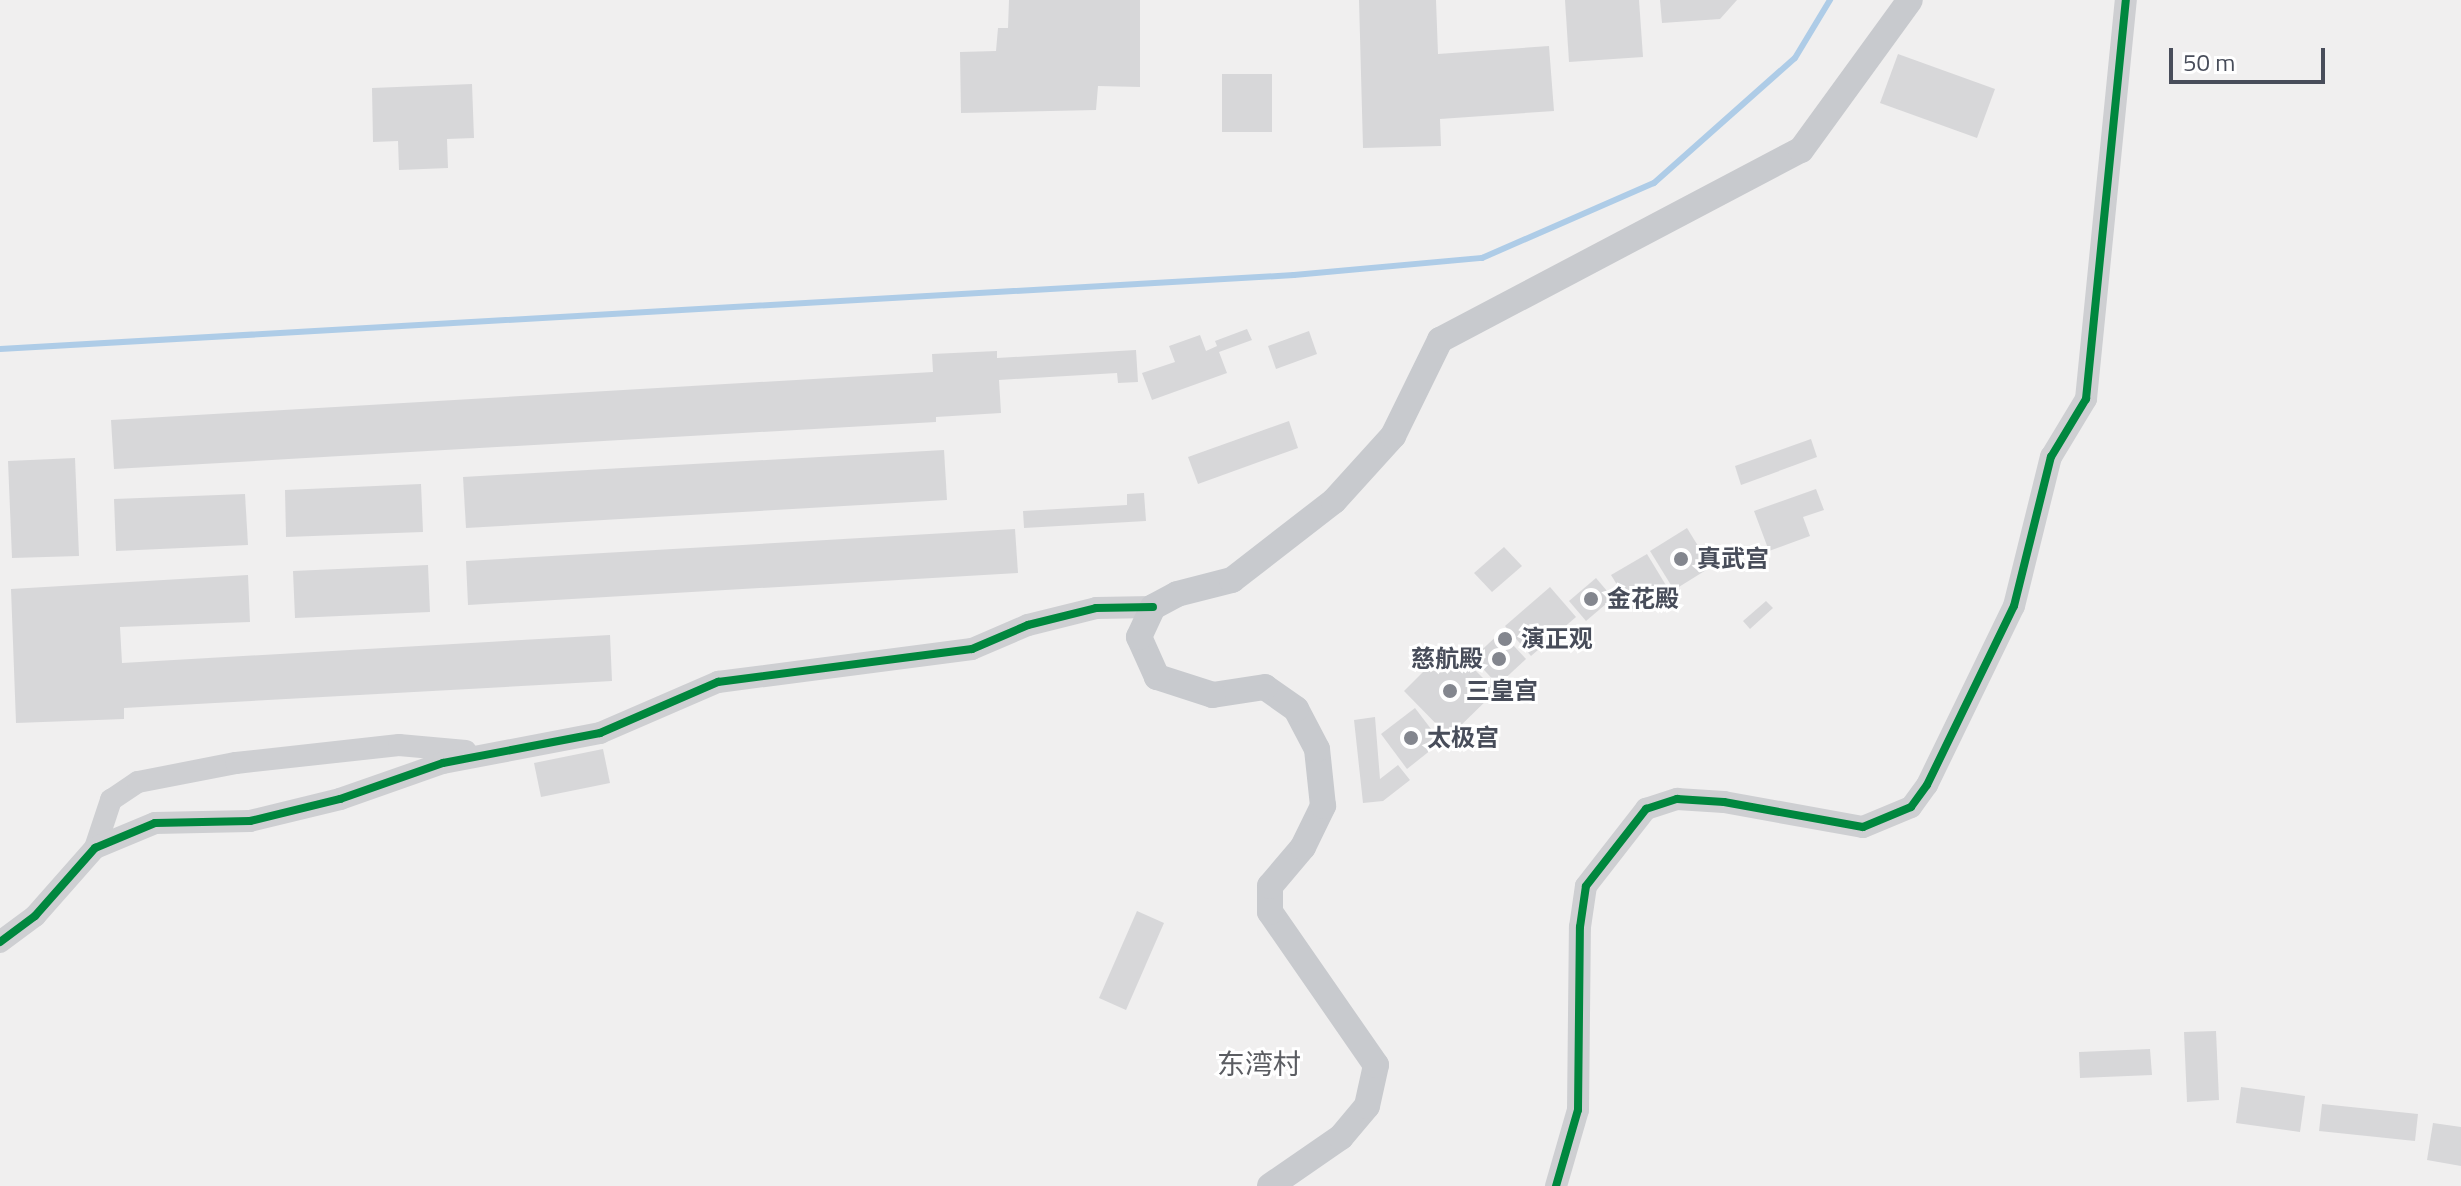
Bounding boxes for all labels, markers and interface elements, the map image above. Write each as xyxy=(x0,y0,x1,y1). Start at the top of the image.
scale bar xyxy=(2173,32,2329,82)
text: 50 m xyxy=(2183,44,2235,80)
place label: 真武宫 xyxy=(1697,545,1769,573)
marker: 真武宫 xyxy=(1672,550,1690,568)
place label: 金花殿 xyxy=(1607,585,1679,613)
marker: 金花殿 xyxy=(1582,590,1600,608)
place label: 演正观 xyxy=(1521,625,1593,653)
marker: 演正观 xyxy=(1496,630,1514,648)
place label: 慈航殿 xyxy=(1411,645,1483,673)
marker: 慈航殿 xyxy=(1490,650,1508,668)
place label: 三皇宫 xyxy=(1466,677,1538,705)
marker: 三皇宫 xyxy=(1441,682,1459,700)
place label: 太极宫 xyxy=(1427,724,1499,752)
marker: 太极宫 xyxy=(1402,729,1420,747)
district label: 东湾村 xyxy=(1217,1047,1301,1081)

